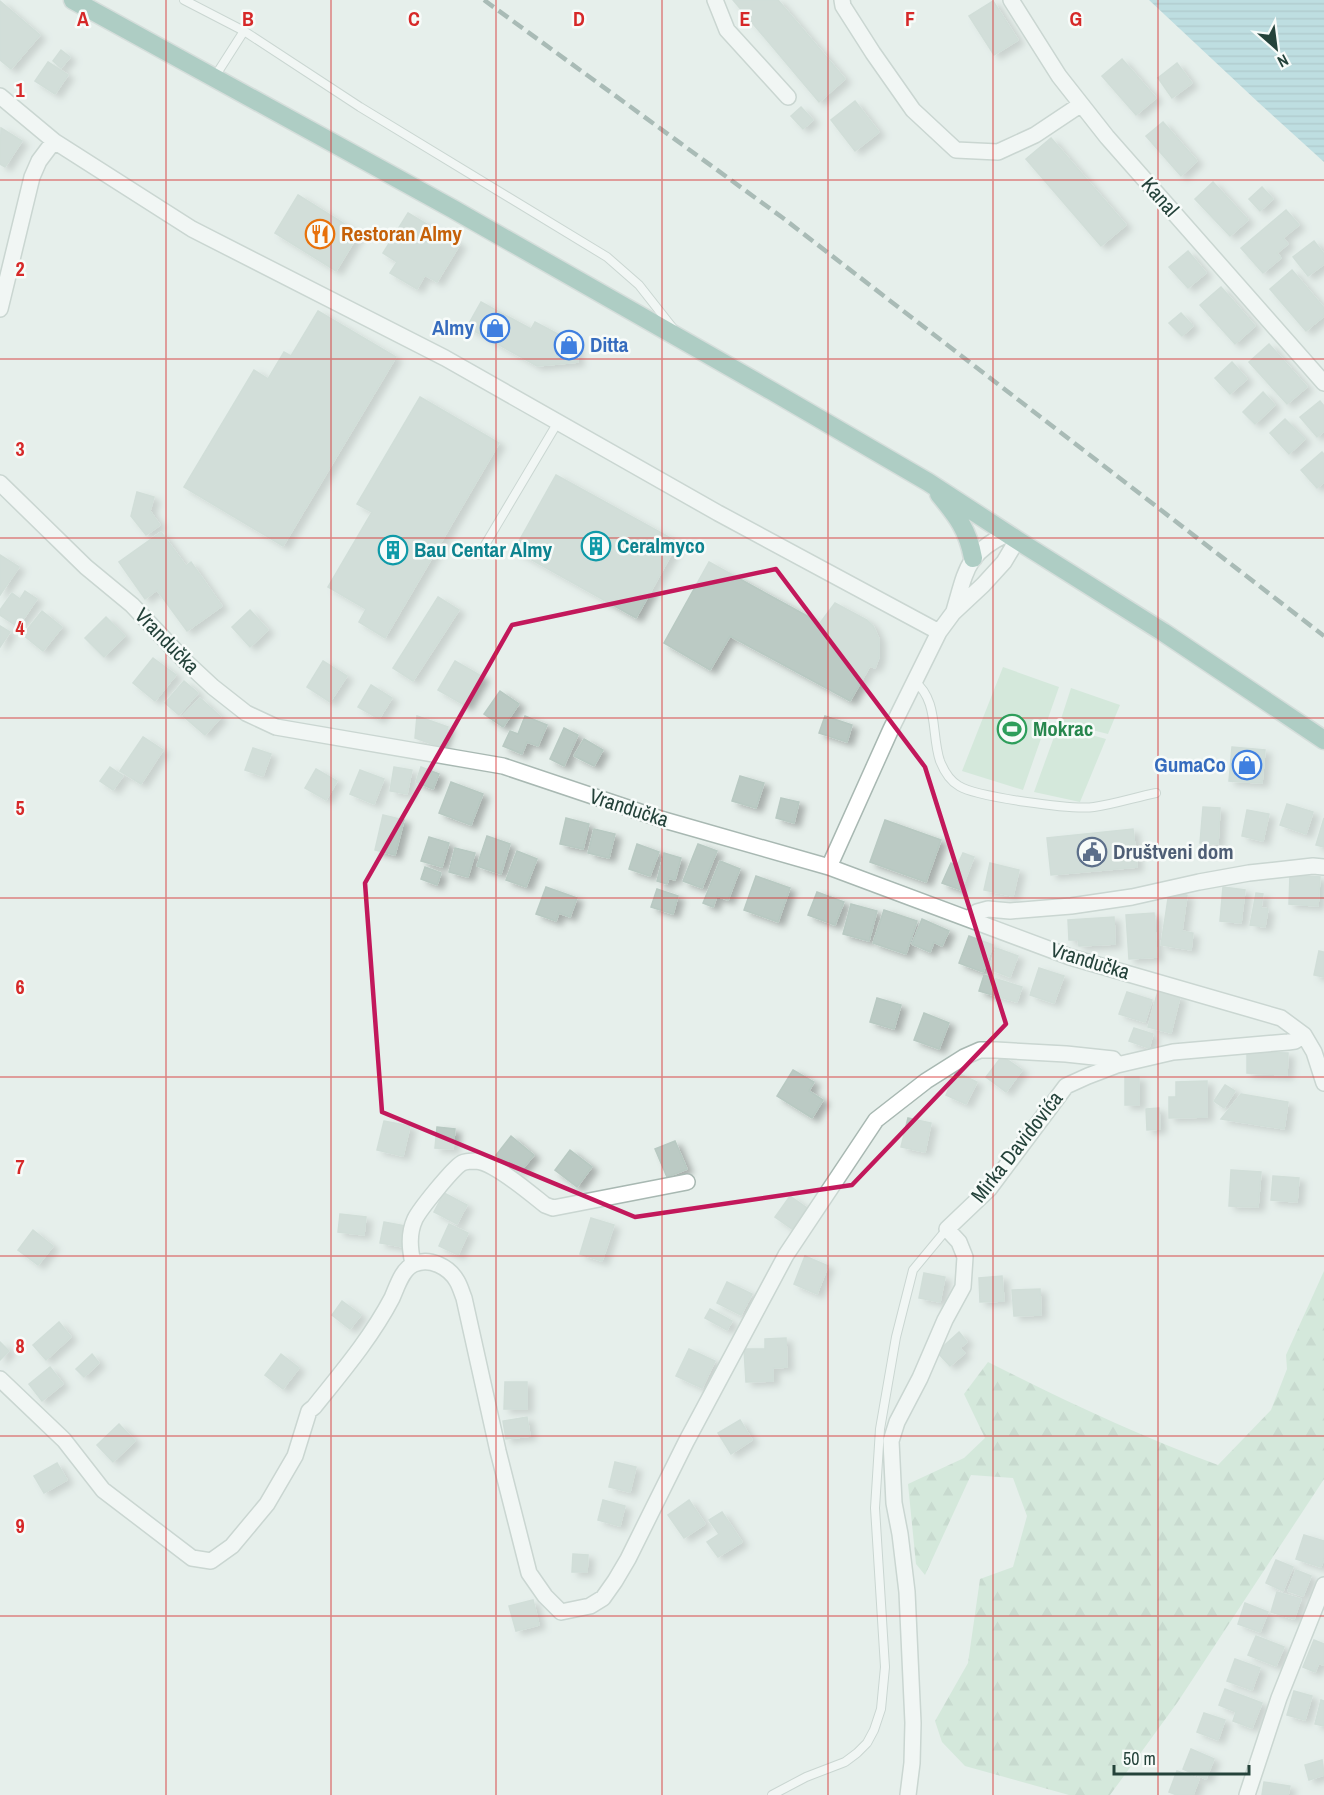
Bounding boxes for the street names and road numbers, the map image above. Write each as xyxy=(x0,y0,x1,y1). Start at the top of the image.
street label: Kanal xyxy=(1135,171,1186,223)
street label: Vrandučka xyxy=(129,601,206,680)
street label: Vrandučka xyxy=(586,781,673,834)
street label: Vrandučka xyxy=(1047,935,1134,986)
street label: Mirka Davidovića xyxy=(964,1085,1070,1208)

